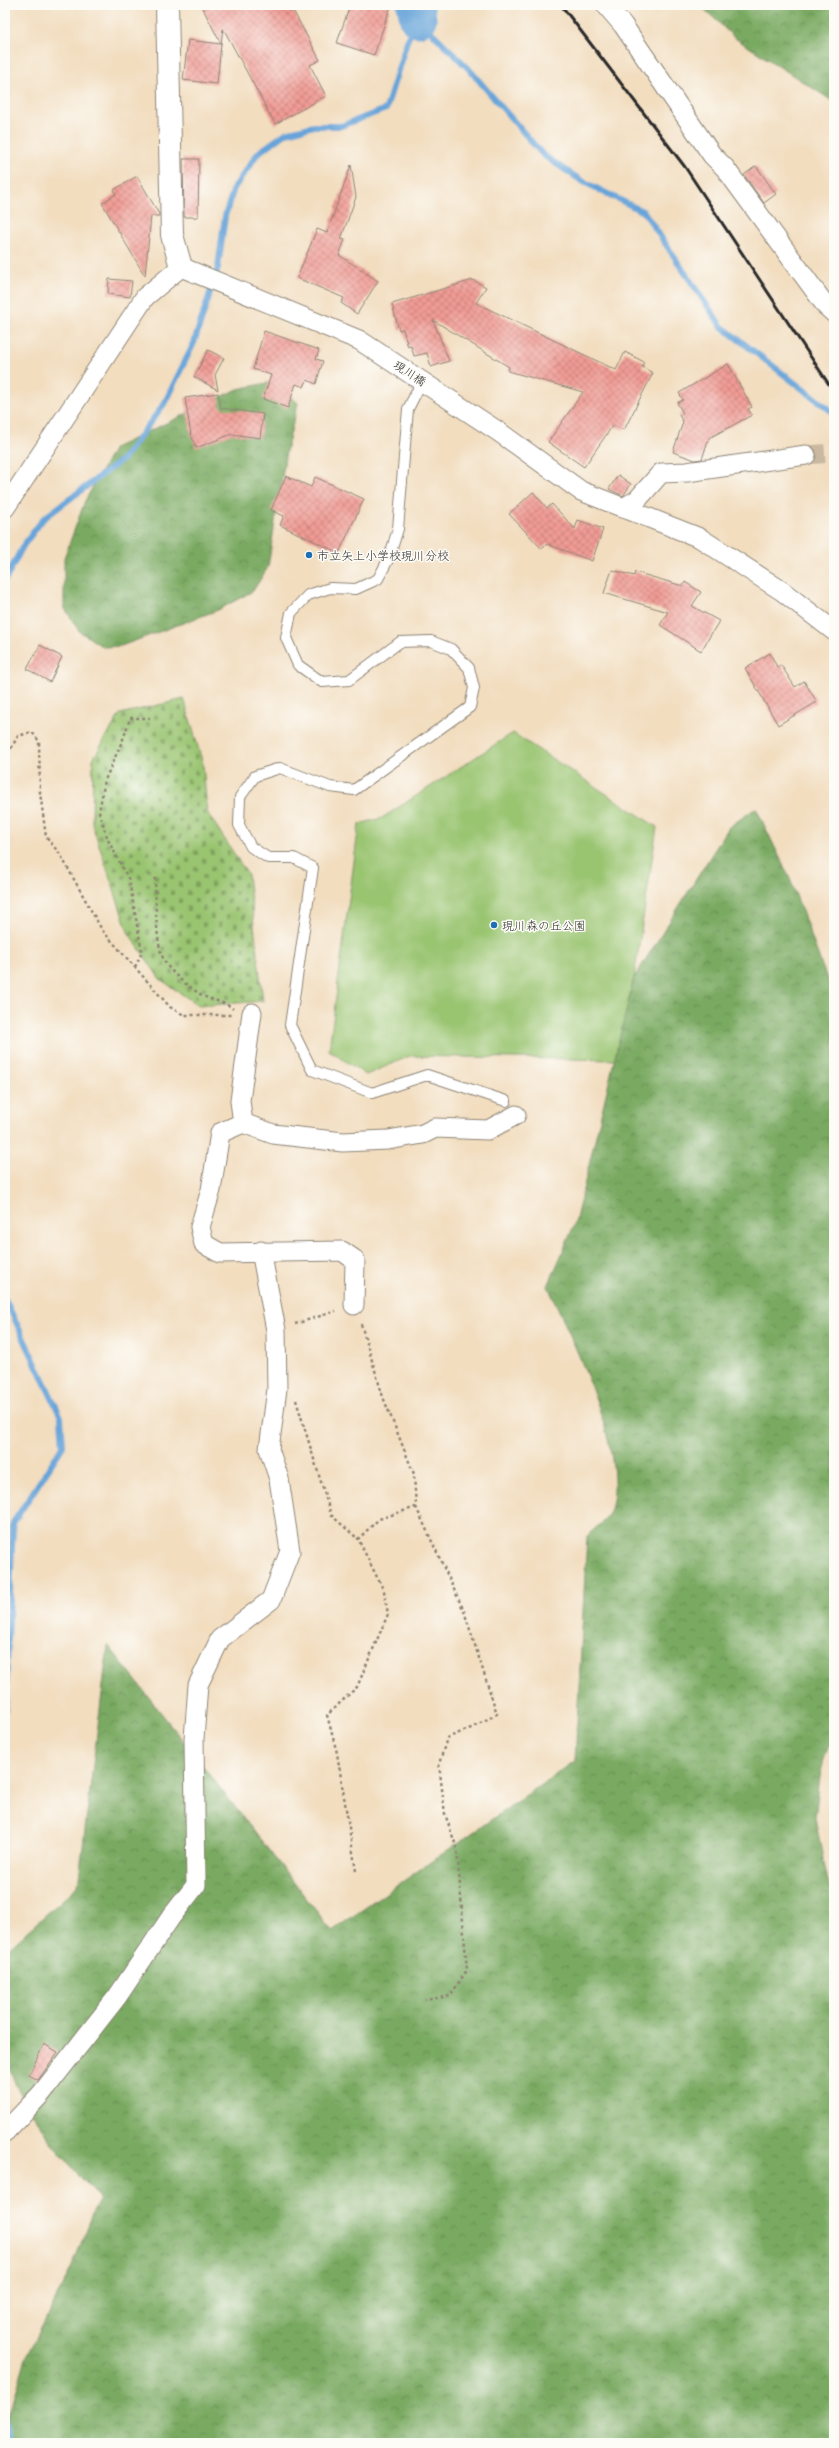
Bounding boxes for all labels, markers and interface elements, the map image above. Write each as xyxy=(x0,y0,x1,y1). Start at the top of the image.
street label: 現川橋 xyxy=(391,357,429,389)
place label: 市立矢上小学校現川分校 xyxy=(317,548,449,563)
marker: 市立矢上小学校現川分校 xyxy=(304,550,314,560)
place label: 現川森の丘公園 xyxy=(502,918,586,933)
marker: 現川森の丘公園 xyxy=(489,920,499,930)

